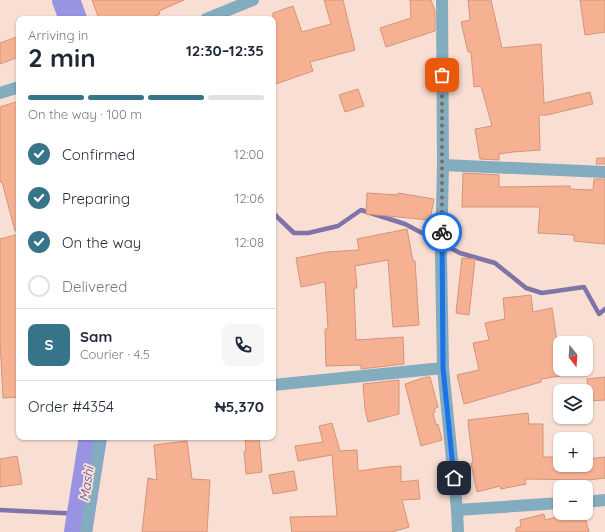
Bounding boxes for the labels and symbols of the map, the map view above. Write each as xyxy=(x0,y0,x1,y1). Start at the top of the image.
pin xyxy=(425,58,459,92)
courier xyxy=(422,212,462,252)
north arrow xyxy=(553,336,593,376)
pin xyxy=(437,461,471,495)
water label: Mashi xyxy=(75,463,97,502)

